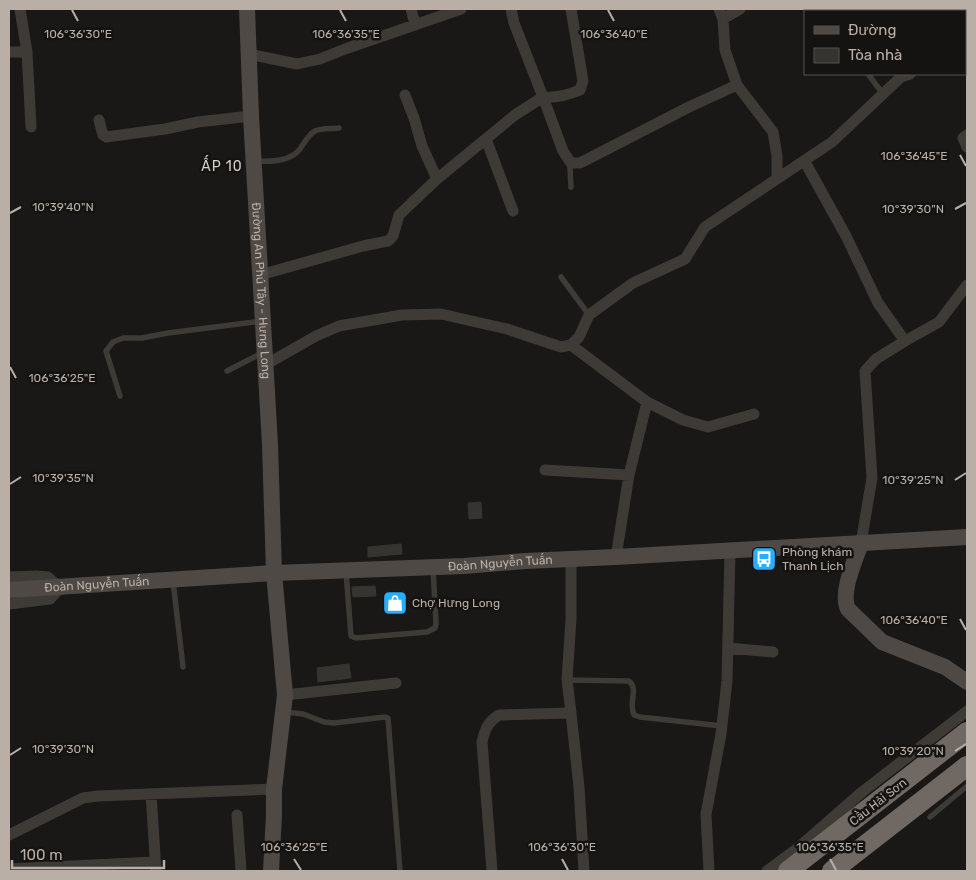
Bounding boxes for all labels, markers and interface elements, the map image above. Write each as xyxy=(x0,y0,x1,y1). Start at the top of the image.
legend xyxy=(804,10,966,75)
text: Đường xyxy=(848,21,896,39)
text: 106°36'30"E xyxy=(44,27,112,41)
text: 106°36'35"E xyxy=(312,27,380,41)
text: 106°36'40"E xyxy=(580,27,648,41)
text: Tòa nhà xyxy=(848,46,902,64)
text: 106°36'45"E xyxy=(881,149,948,163)
district label: ẤP 10 xyxy=(201,155,243,175)
text: 10°39'40"N xyxy=(32,200,94,214)
street label: Đường An Phú Tây - Hưng Long xyxy=(249,202,273,379)
text: 10°39'30"N xyxy=(882,202,944,216)
text: 106°36'25"E xyxy=(28,371,96,385)
text: 10°39'35"N xyxy=(32,471,94,485)
text: 10°39'25"N xyxy=(882,473,944,487)
place label: Phòng khám Thanh Lịch xyxy=(782,545,852,573)
bus stop icon: Phòng khám Thanh Lịch xyxy=(751,546,777,572)
street label: Đoàn Nguyễn Tuấn xyxy=(448,553,553,574)
street label: Đoàn Nguyễn Tuấn xyxy=(44,574,150,595)
shop icon: Chợ Hưng Long xyxy=(382,590,408,616)
place label: Chợ Hưng Long xyxy=(412,596,500,610)
text: 106°36'40"E xyxy=(880,613,948,627)
text: 10°39'30"N xyxy=(32,742,94,756)
text: 10°39'20"N xyxy=(882,744,944,758)
street label: Cầu Hải Sơn xyxy=(846,775,909,829)
scale bar xyxy=(12,838,165,870)
text: 106°36'25"E xyxy=(260,840,328,854)
text: 106°36'30"E xyxy=(528,840,596,854)
text: 106°36'35"E xyxy=(796,840,864,854)
text: 100 m xyxy=(20,846,62,864)

